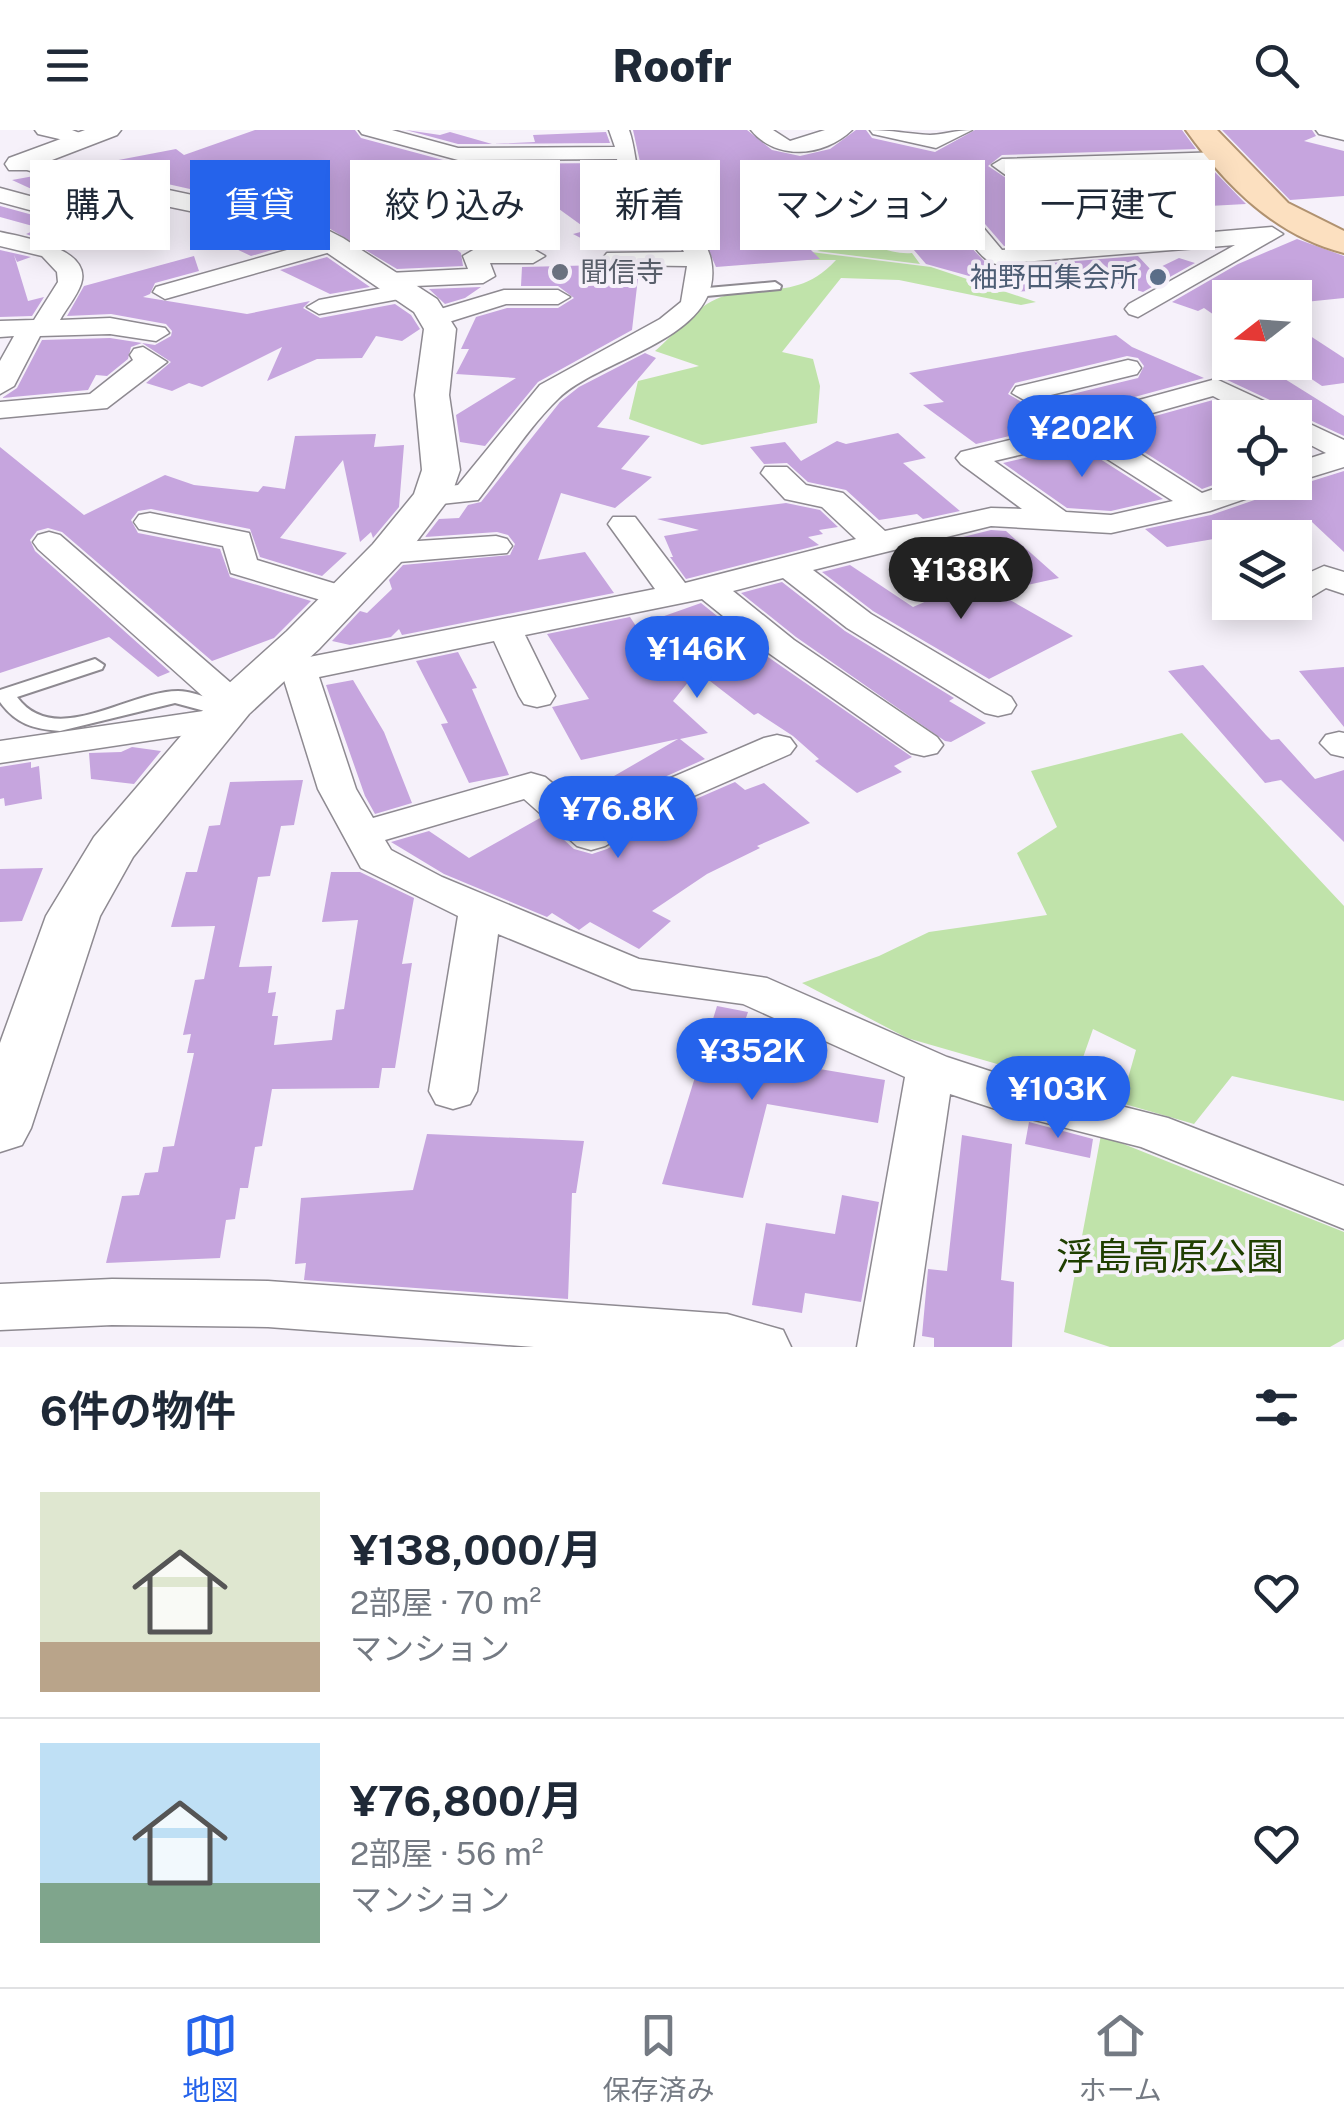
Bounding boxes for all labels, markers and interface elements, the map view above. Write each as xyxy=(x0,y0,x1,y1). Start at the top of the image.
icon: menu xyxy=(40,38,95,93)
icon: search xyxy=(1249,38,1304,93)
text: Roofr xyxy=(612,39,732,92)
chip: 購入 xyxy=(30,160,170,250)
chip: 賃貸 xyxy=(190,160,330,250)
chip: 絞り込み xyxy=(350,160,560,250)
chip: 新着 xyxy=(580,160,720,250)
chip: マンション xyxy=(740,160,985,250)
chip: 一戸建て xyxy=(1005,160,1215,250)
place label: 聞信寺 xyxy=(580,255,664,288)
place label: 袖野田集会所 xyxy=(970,260,1138,293)
marker: 聞信寺 xyxy=(549,261,571,283)
marker: 袖野田集会所 xyxy=(1147,266,1169,288)
north arrow xyxy=(1212,280,1312,380)
map controls xyxy=(1212,280,1312,620)
pin: ¥202K xyxy=(1012,395,1152,480)
button: locate xyxy=(1212,400,1312,500)
text: ¥202K xyxy=(1029,409,1135,446)
button: layers xyxy=(1212,520,1312,620)
pin: ¥138K xyxy=(891,537,1031,622)
text: ¥138K xyxy=(911,551,1011,588)
pin: ¥146K xyxy=(627,616,767,701)
text: ¥146K xyxy=(647,630,747,667)
pin: ¥76.8K xyxy=(537,776,699,861)
text: ¥76.8K xyxy=(561,790,676,827)
pin: ¥352K xyxy=(682,1018,822,1103)
text: ¥352K xyxy=(698,1032,806,1069)
pin: ¥103K xyxy=(988,1056,1128,1141)
text: ¥103K xyxy=(1008,1070,1108,1107)
park label: 浮島高原公園 xyxy=(1056,1234,1284,1279)
icon: filters xyxy=(1249,1380,1304,1435)
text: 6件の物件 xyxy=(40,1386,236,1435)
text: ¥138,000/月 xyxy=(350,1525,602,1574)
icon: home xyxy=(120,1532,240,1652)
icon: heart xyxy=(1249,1565,1304,1620)
text: 2部屋 · 70 m² xyxy=(350,1584,541,1621)
text: マンション xyxy=(350,1630,510,1667)
text: ¥76,800/月 xyxy=(350,1776,583,1825)
icon: home xyxy=(120,1783,240,1903)
icon: heart xyxy=(1249,1816,1304,1871)
text: 2部屋 · 56 m² xyxy=(350,1835,543,1872)
text: マンション xyxy=(350,1881,510,1918)
tab: 地図 xyxy=(182,2008,238,2108)
tab: 保存済み xyxy=(602,2008,714,2108)
tab: ホーム xyxy=(1079,2008,1162,2108)

